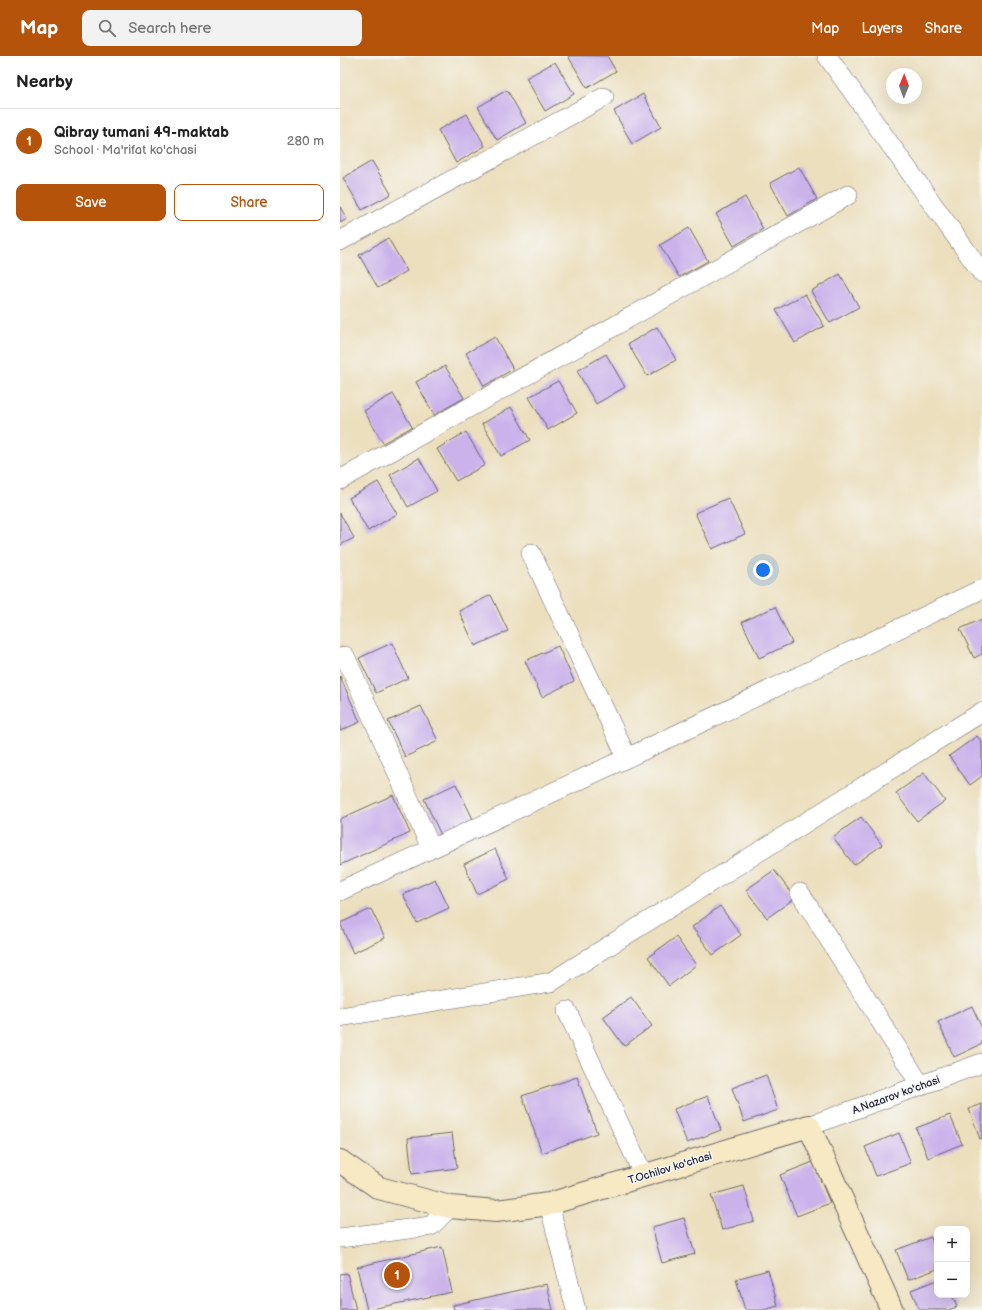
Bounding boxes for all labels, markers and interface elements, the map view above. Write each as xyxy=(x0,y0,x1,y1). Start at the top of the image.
search box xyxy=(82,10,362,46)
text: Map xyxy=(20,17,58,40)
icon: search xyxy=(96,17,118,39)
text: Search here xyxy=(128,19,211,38)
text: Map xyxy=(811,20,839,37)
text: Layers xyxy=(861,20,903,37)
text: Share xyxy=(925,20,962,37)
north arrow xyxy=(886,68,922,104)
text: Nearby xyxy=(16,72,73,92)
text: Qibray tumani 49-maktab xyxy=(54,123,229,142)
text: 1 xyxy=(26,133,32,149)
text: 280 m xyxy=(287,133,324,149)
text: School · Ma'rifat ko'chasi xyxy=(54,142,197,158)
button: Save xyxy=(16,184,166,221)
button: Share xyxy=(174,184,324,221)
your location xyxy=(753,560,773,580)
street label: A.Nazarov ko'chasi xyxy=(850,1073,942,1117)
street label: T.Ochilov ko'chasi xyxy=(627,1149,713,1187)
map controls xyxy=(934,1226,970,1298)
button: + xyxy=(934,1226,970,1262)
pin: 1 xyxy=(384,1260,410,1290)
button: − xyxy=(934,1262,970,1298)

